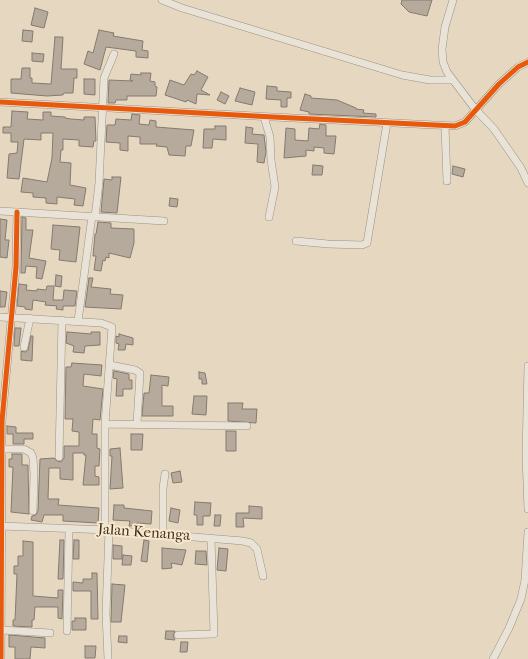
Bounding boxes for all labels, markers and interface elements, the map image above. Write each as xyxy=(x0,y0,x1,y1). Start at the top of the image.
street label: Jalan Kenanga xyxy=(97,521,191,545)

